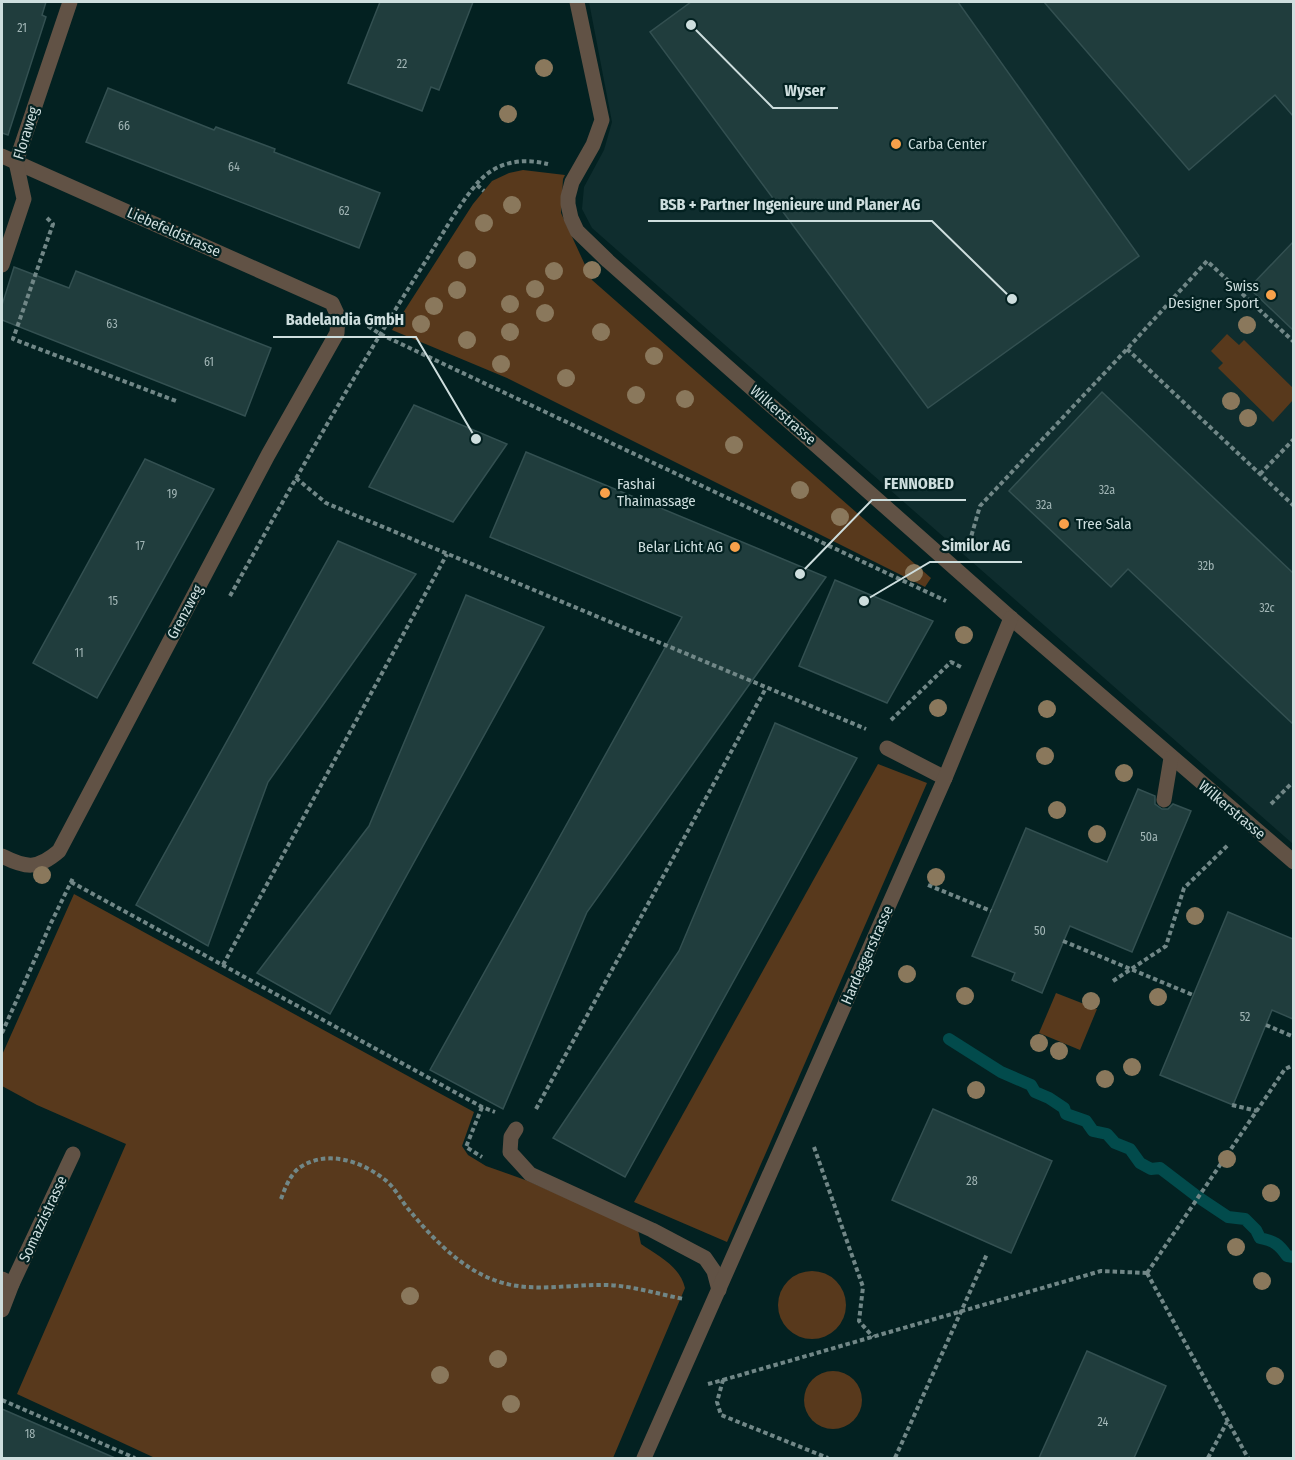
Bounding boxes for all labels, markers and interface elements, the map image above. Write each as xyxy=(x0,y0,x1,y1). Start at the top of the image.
house number: 21 xyxy=(17,21,27,35)
house number: 22 xyxy=(397,57,407,71)
callout: Wyser xyxy=(773,74,838,108)
text: Wyser xyxy=(785,81,826,100)
street label: Floraweg xyxy=(9,104,43,162)
house number: 66 xyxy=(118,119,130,133)
place label: Carba Center xyxy=(908,135,988,153)
marker: Carba Center xyxy=(889,137,903,151)
house number: 64 xyxy=(228,160,240,174)
callout: BSB + Partner Ingenieure und Planer AG xyxy=(648,187,932,221)
text: BSB + Partner Ingenieure und Planer AG xyxy=(660,195,920,214)
street label: Liebefeldstrasse xyxy=(124,203,224,261)
house number: 62 xyxy=(338,204,350,218)
place label: Swiss Designer Sport xyxy=(1168,277,1259,312)
marker: Swiss Designer Sport xyxy=(1264,288,1278,302)
callout: Badelandia GmbH xyxy=(273,303,416,337)
text: Badelandia GmbH xyxy=(286,310,404,329)
house number: 63 xyxy=(106,317,118,331)
house number: 61 xyxy=(204,355,214,369)
street label: Wilkerstrasse xyxy=(746,381,820,449)
callout: FENNOBED xyxy=(872,466,966,500)
text: FENNOBED xyxy=(884,474,954,493)
place label: Fashai Thaimassage xyxy=(617,475,696,510)
house number: 32a xyxy=(1099,483,1115,497)
marker: Fashai Thaimassage xyxy=(598,486,612,500)
house number: 19 xyxy=(167,487,177,501)
house number: 32a xyxy=(1036,498,1052,512)
place label: Tree Sala xyxy=(1076,515,1132,533)
marker: Tree Sala xyxy=(1057,517,1071,531)
callout: Similor AG xyxy=(930,528,1022,562)
text: Similor AG xyxy=(942,536,1010,555)
place label: Belar Licht AG xyxy=(638,538,723,556)
house number: 17 xyxy=(135,539,145,553)
marker: Belar Licht AG xyxy=(728,540,742,554)
house number: 32b xyxy=(1198,559,1215,573)
street label: Grenzweg xyxy=(163,582,207,642)
house number: 15 xyxy=(108,594,119,608)
house number: 32c xyxy=(1259,601,1275,615)
house number: 11 xyxy=(74,646,84,660)
street label: Wilkerstrasse xyxy=(1195,777,1269,843)
house number: 50a xyxy=(1140,830,1158,844)
street label: Hardeggerstrasse xyxy=(837,903,897,1007)
house number: 50 xyxy=(1034,924,1046,938)
house number: 52 xyxy=(1240,1010,1250,1024)
street label: Somazzistrasse xyxy=(15,1173,71,1265)
house number: 28 xyxy=(966,1174,978,1188)
house number: 24 xyxy=(1098,1415,1109,1429)
house number: 18 xyxy=(25,1427,35,1441)

